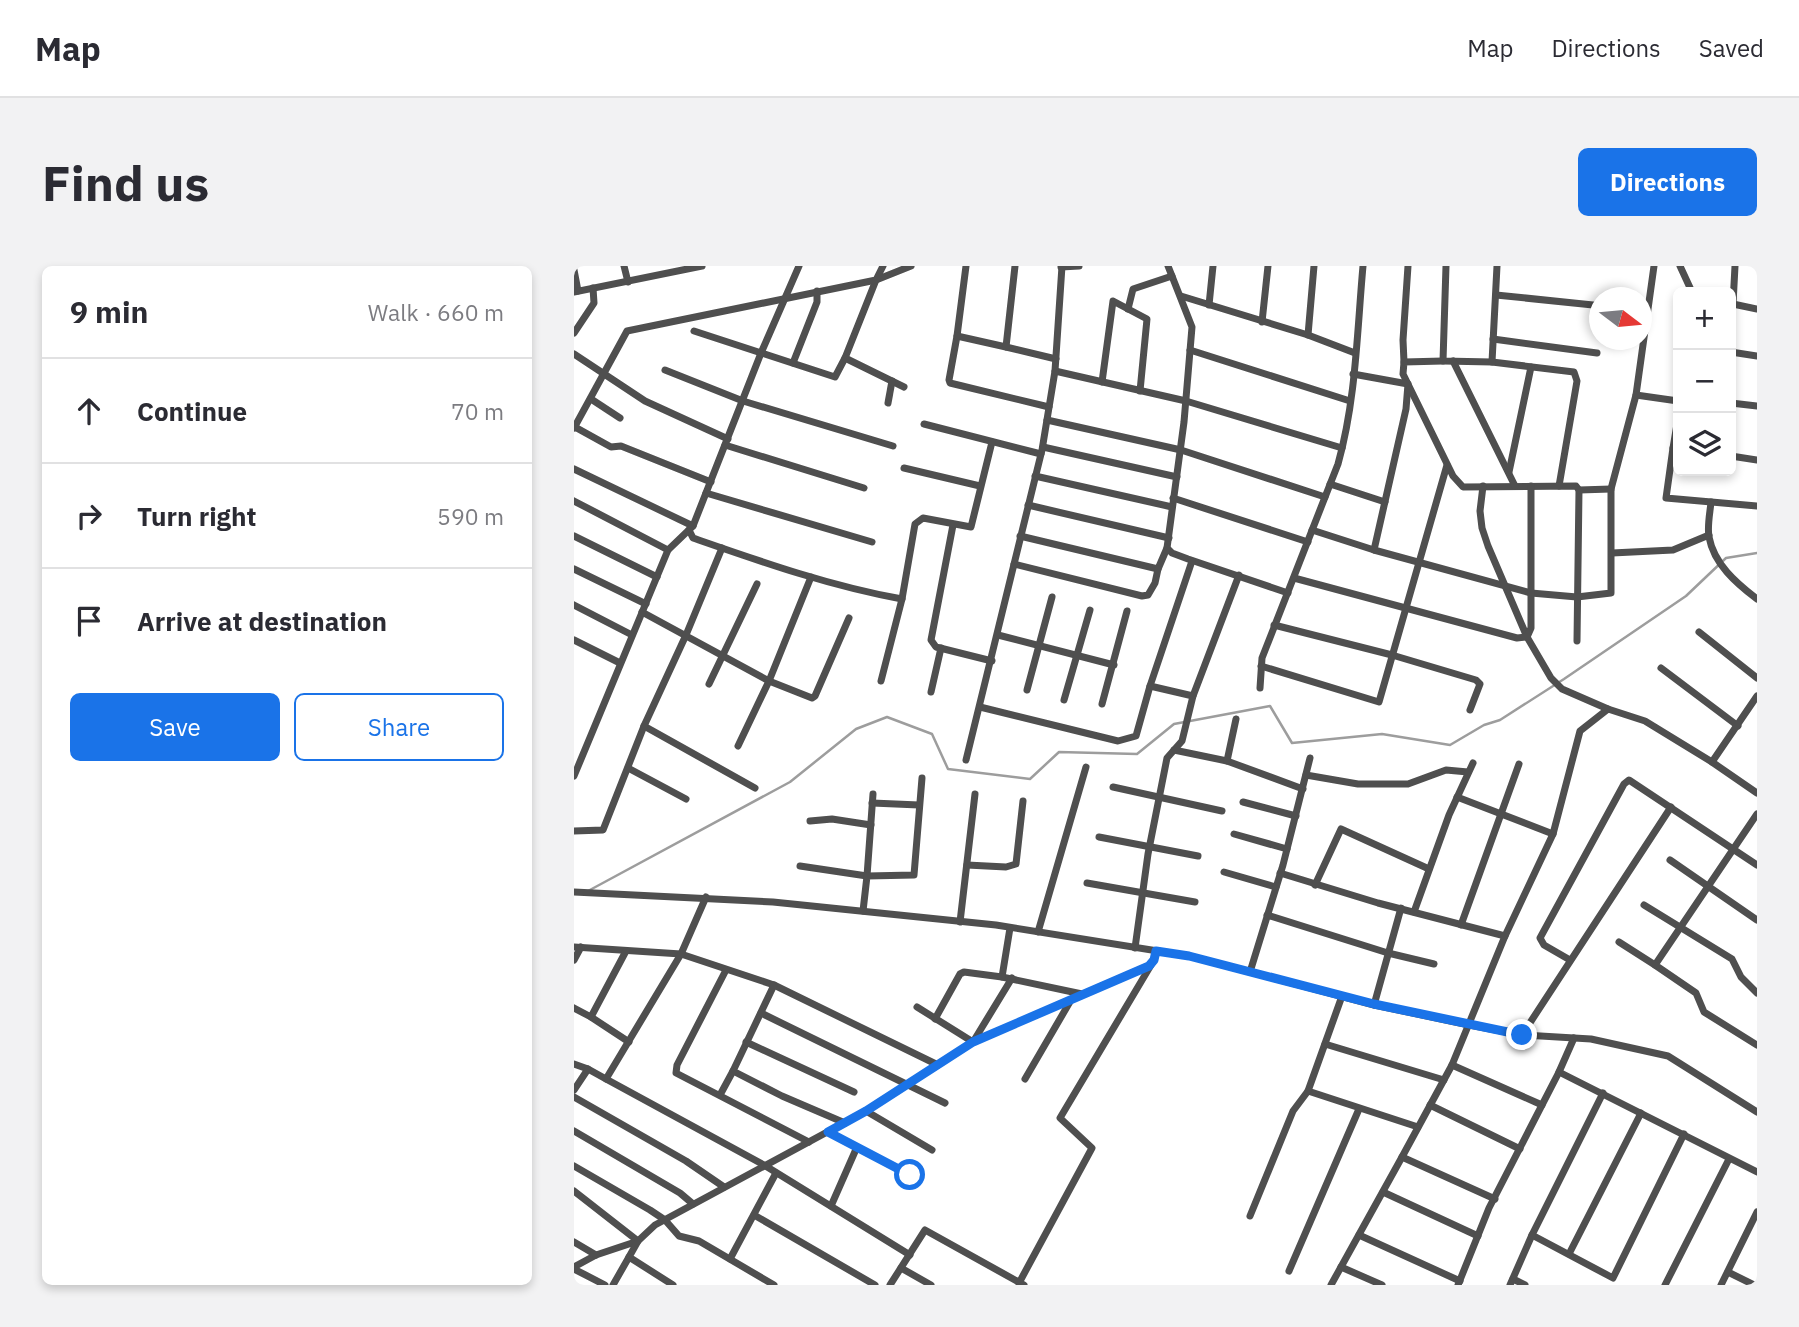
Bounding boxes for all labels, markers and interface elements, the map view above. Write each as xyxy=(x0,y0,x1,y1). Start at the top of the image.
text: Map xyxy=(35,27,101,70)
text: Map xyxy=(1467,32,1513,64)
text: Directions xyxy=(1551,32,1661,64)
text: Saved xyxy=(1699,32,1764,64)
button: Directions xyxy=(1578,148,1757,216)
text: Find us xyxy=(42,151,209,214)
north arrow xyxy=(1589,287,1652,350)
map controls xyxy=(1673,287,1736,476)
button: + xyxy=(1673,287,1736,350)
text: 9 min xyxy=(70,292,148,331)
text: Walk · 660 m xyxy=(368,297,504,327)
button: − xyxy=(1673,350,1736,413)
icon: ahead xyxy=(70,392,108,430)
text: Continue xyxy=(137,394,247,428)
text: 70 m xyxy=(451,396,504,426)
button: layers xyxy=(1673,413,1736,476)
icon: right xyxy=(70,497,108,535)
text: Turn right xyxy=(137,499,256,533)
text: 590 m xyxy=(437,501,504,531)
icon: arrive xyxy=(70,602,108,640)
text: Arrive at destination xyxy=(137,604,387,638)
button: Save xyxy=(70,693,280,761)
button: Share xyxy=(294,693,504,761)
route end xyxy=(1506,1019,1537,1050)
route start xyxy=(894,1159,925,1190)

